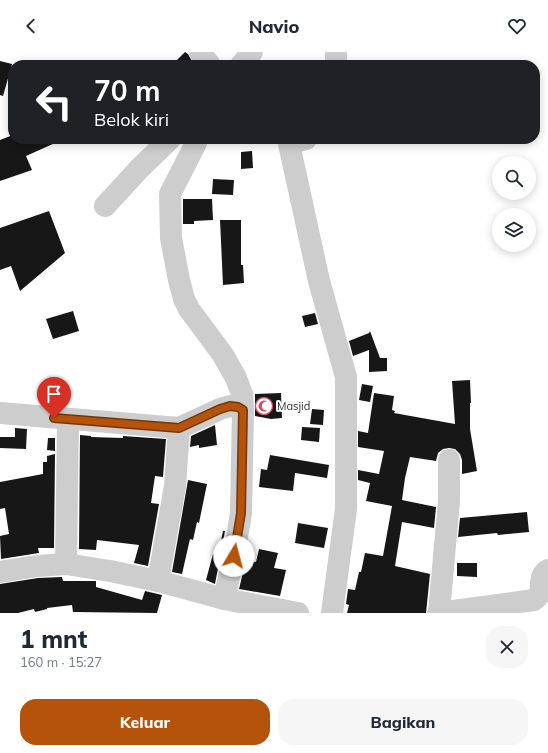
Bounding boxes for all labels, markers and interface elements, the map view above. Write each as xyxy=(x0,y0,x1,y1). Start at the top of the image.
icon: back xyxy=(20,15,42,37)
text: Navio xyxy=(249,15,299,38)
icon: heart xyxy=(506,15,528,37)
text: 70 m xyxy=(94,73,160,108)
icon: left xyxy=(28,76,80,128)
text: Belok kiri xyxy=(94,108,169,131)
map controls xyxy=(492,156,536,252)
button: search xyxy=(492,156,536,200)
button: layers xyxy=(492,208,536,252)
pin xyxy=(37,377,71,418)
icon: arrive xyxy=(43,383,65,405)
mosque icon: Masjid xyxy=(254,396,274,416)
place label: Masjid xyxy=(277,399,310,413)
position arrow xyxy=(213,535,255,577)
text: 1 mnt xyxy=(20,624,87,654)
button: close xyxy=(486,626,528,668)
text: 160 m · 15:27 xyxy=(20,654,102,670)
button: Keluar xyxy=(20,699,270,745)
button: Bagikan xyxy=(278,699,528,745)

